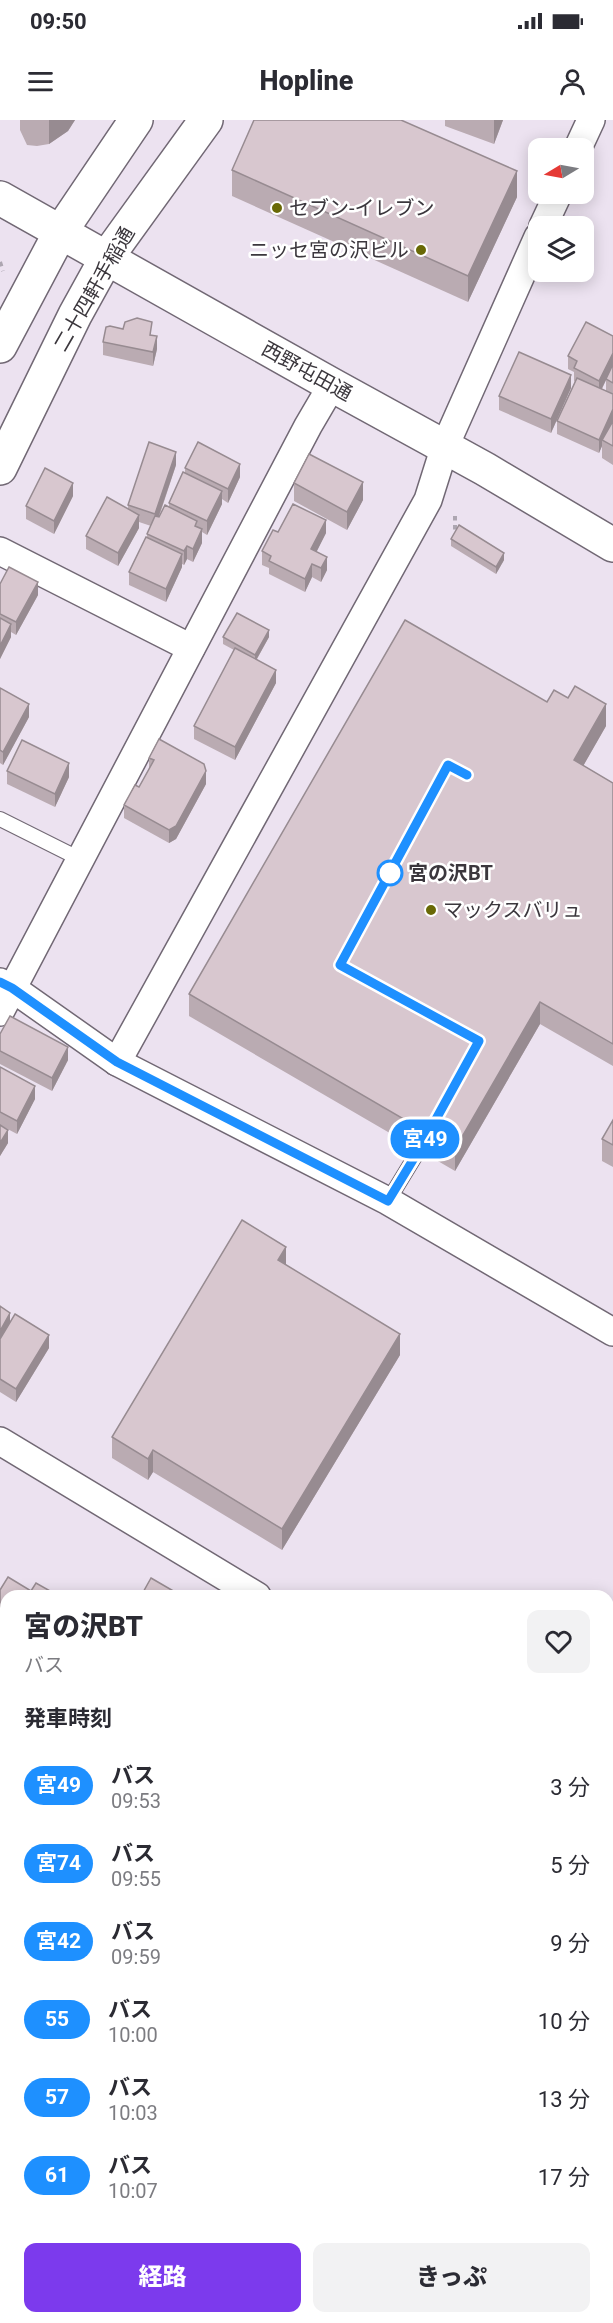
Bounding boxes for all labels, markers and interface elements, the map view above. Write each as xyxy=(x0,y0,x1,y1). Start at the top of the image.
text: 09:50 xyxy=(30,9,87,34)
icon: menu xyxy=(24,65,57,98)
text: Hopline xyxy=(260,65,353,97)
icon: person xyxy=(556,65,589,98)
north arrow xyxy=(528,138,594,204)
map controls xyxy=(528,138,594,282)
place label: セブン-イレブン xyxy=(289,196,435,220)
marker: セブン-イレブン xyxy=(270,201,284,215)
button: layers xyxy=(528,216,594,282)
street label: 二十四軒手稲通 xyxy=(49,222,139,356)
place label: ニッセ宮の沢ビル xyxy=(249,238,409,262)
marker: ニッセ宮の沢ビル xyxy=(414,243,428,257)
street label: 西野屯田通 xyxy=(257,336,357,406)
marker: 宮の沢BT xyxy=(377,860,403,886)
place label: 宮の沢BT xyxy=(408,861,493,885)
place label: マックスバリュ xyxy=(443,898,582,922)
marker: マックスバリュ xyxy=(424,903,438,917)
line badge: 宮49 xyxy=(390,1120,460,1158)
text: 宮49 xyxy=(402,1127,448,1151)
text: 宮の沢BT xyxy=(24,1610,143,1643)
button: heart xyxy=(527,1610,590,1673)
text: バス xyxy=(24,1653,64,1677)
text: 発車時刻 xyxy=(24,1706,112,1731)
text: バス xyxy=(111,1763,155,1788)
text: 宮49 xyxy=(36,1773,81,1797)
text: 3 分 xyxy=(550,1775,590,1800)
text: 09:53 xyxy=(111,1789,161,1813)
text: バス xyxy=(111,1841,155,1866)
text: 宮74 xyxy=(36,1851,81,1875)
text: 5 分 xyxy=(550,1853,590,1878)
text: 09:55 xyxy=(111,1867,161,1891)
text: バス xyxy=(111,1919,155,1944)
text: 宮42 xyxy=(36,1929,81,1953)
text: 9 分 xyxy=(550,1931,590,1956)
text: 09:59 xyxy=(111,1945,161,1969)
text: バス xyxy=(108,1997,152,2022)
text: 55 xyxy=(45,2007,69,2031)
text: 10 分 xyxy=(538,2009,590,2034)
text: 10:00 xyxy=(108,2023,158,2047)
text: バス xyxy=(108,2075,152,2100)
text: 57 xyxy=(45,2085,69,2109)
text: 13 分 xyxy=(538,2087,590,2112)
text: 10:03 xyxy=(108,2101,158,2125)
text: バス xyxy=(108,2153,152,2178)
text: 61 xyxy=(45,2163,69,2187)
text: 17 分 xyxy=(538,2165,590,2190)
text: 10:07 xyxy=(108,2179,158,2203)
button: 経路 xyxy=(24,2243,301,2312)
button: きっぷ xyxy=(313,2243,590,2312)

